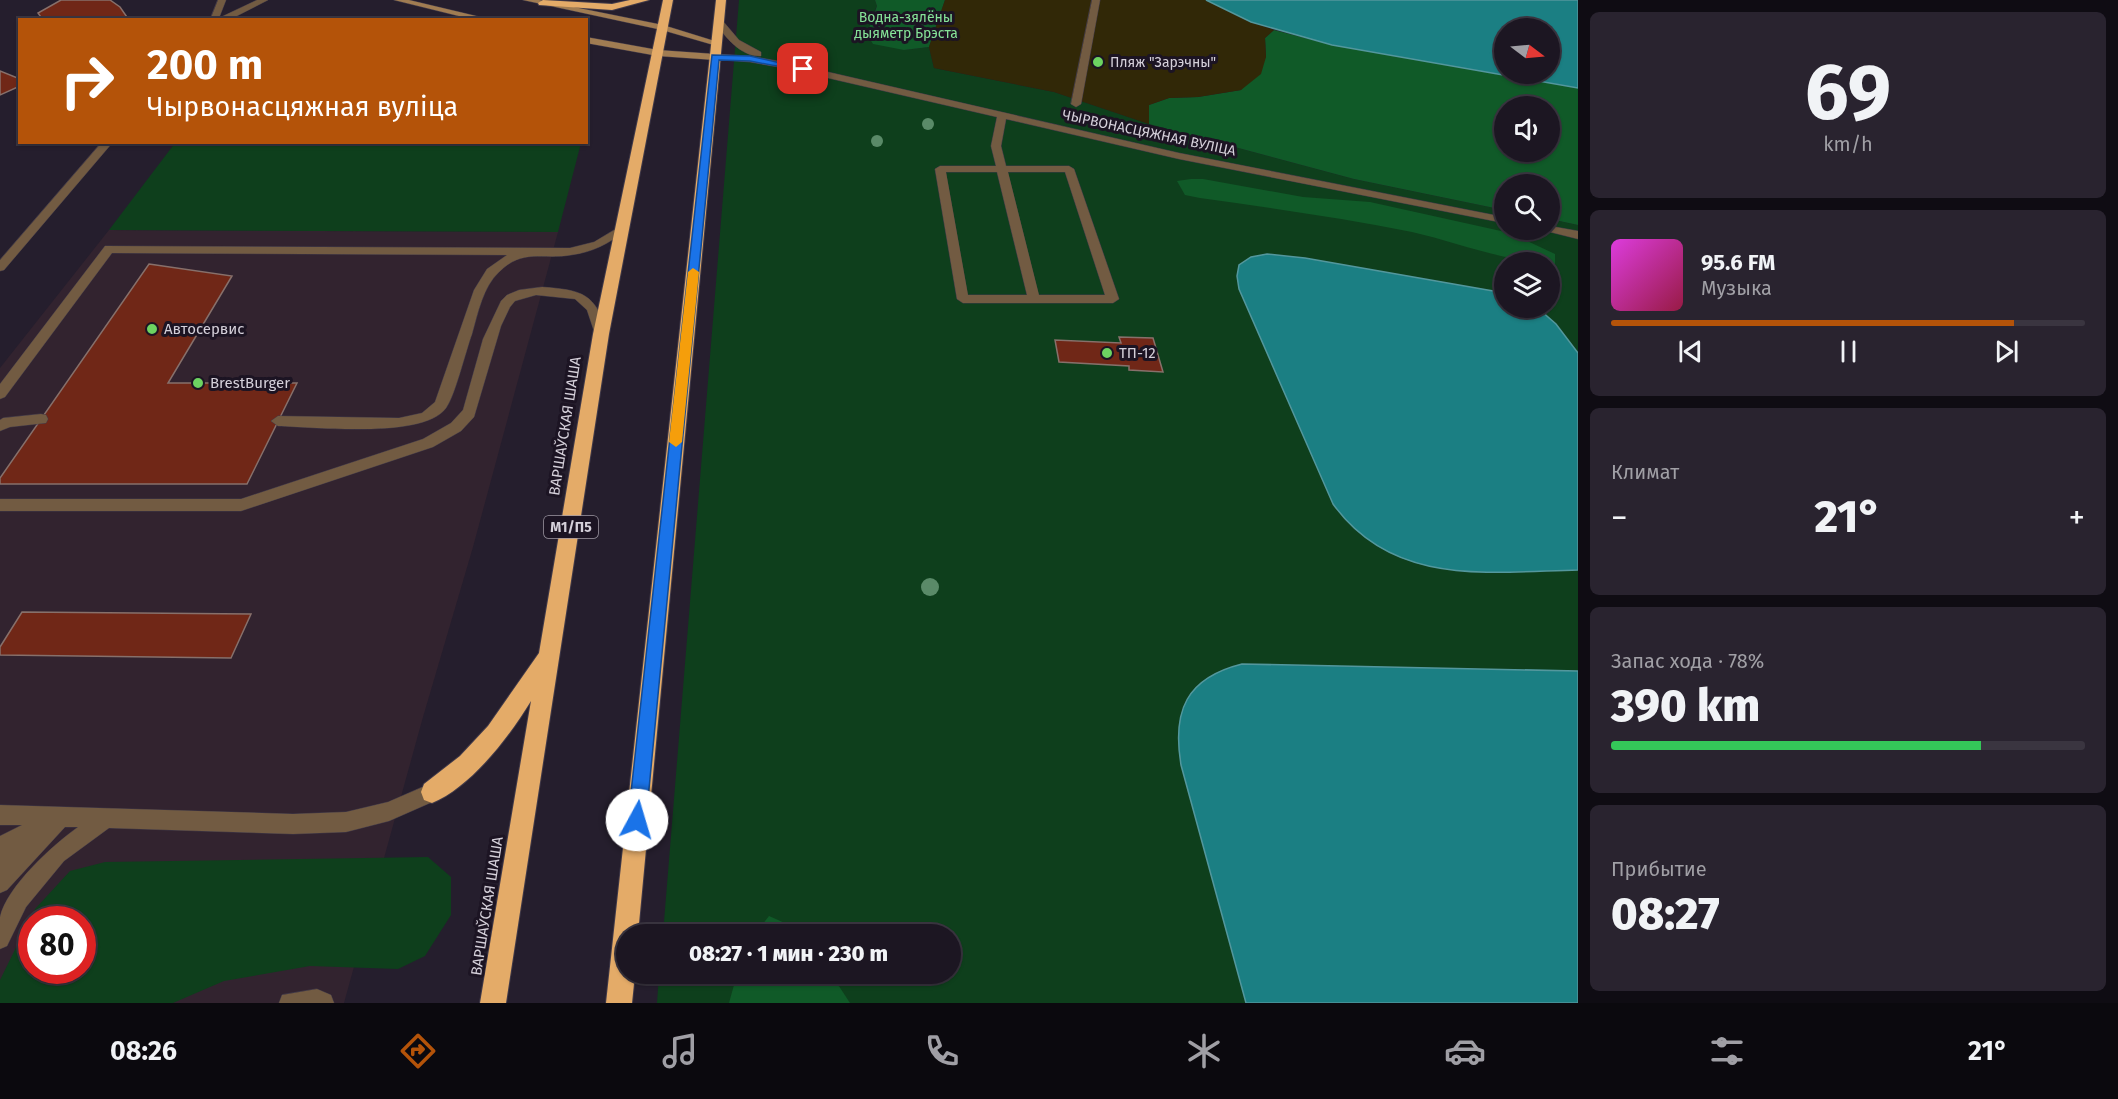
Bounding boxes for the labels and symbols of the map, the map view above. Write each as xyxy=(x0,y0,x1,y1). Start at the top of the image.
park label: Водна-зялёны дыяметр Брэста xyxy=(854,9,958,42)
north arrow xyxy=(1494,18,1560,84)
pin xyxy=(777,43,828,94)
place label: Пляж "Зарэчны" xyxy=(1110,54,1216,71)
marker: Пляж "Зарэчны" xyxy=(1091,55,1105,69)
street label: ЧЫРВОНАСЦЯЖНАЯ ВУЛІЦА xyxy=(1061,106,1237,160)
place label: Автосервис xyxy=(164,320,245,338)
marker: Автосервис xyxy=(145,322,159,336)
place label: ТП-12 xyxy=(1119,344,1156,362)
marker: ТП-12 xyxy=(1100,346,1114,360)
street label: ВАРШАЎСКАЯ ШАША xyxy=(545,355,585,497)
place label: BrestBurger xyxy=(210,374,290,392)
marker: BrestBurger xyxy=(191,376,205,390)
road number: М1/П5 xyxy=(544,516,598,538)
position arrow xyxy=(605,788,669,852)
street label: ВАРШАЎСКАЯ ШАША xyxy=(467,835,507,977)
speed limit sign: 80 xyxy=(18,906,96,984)

